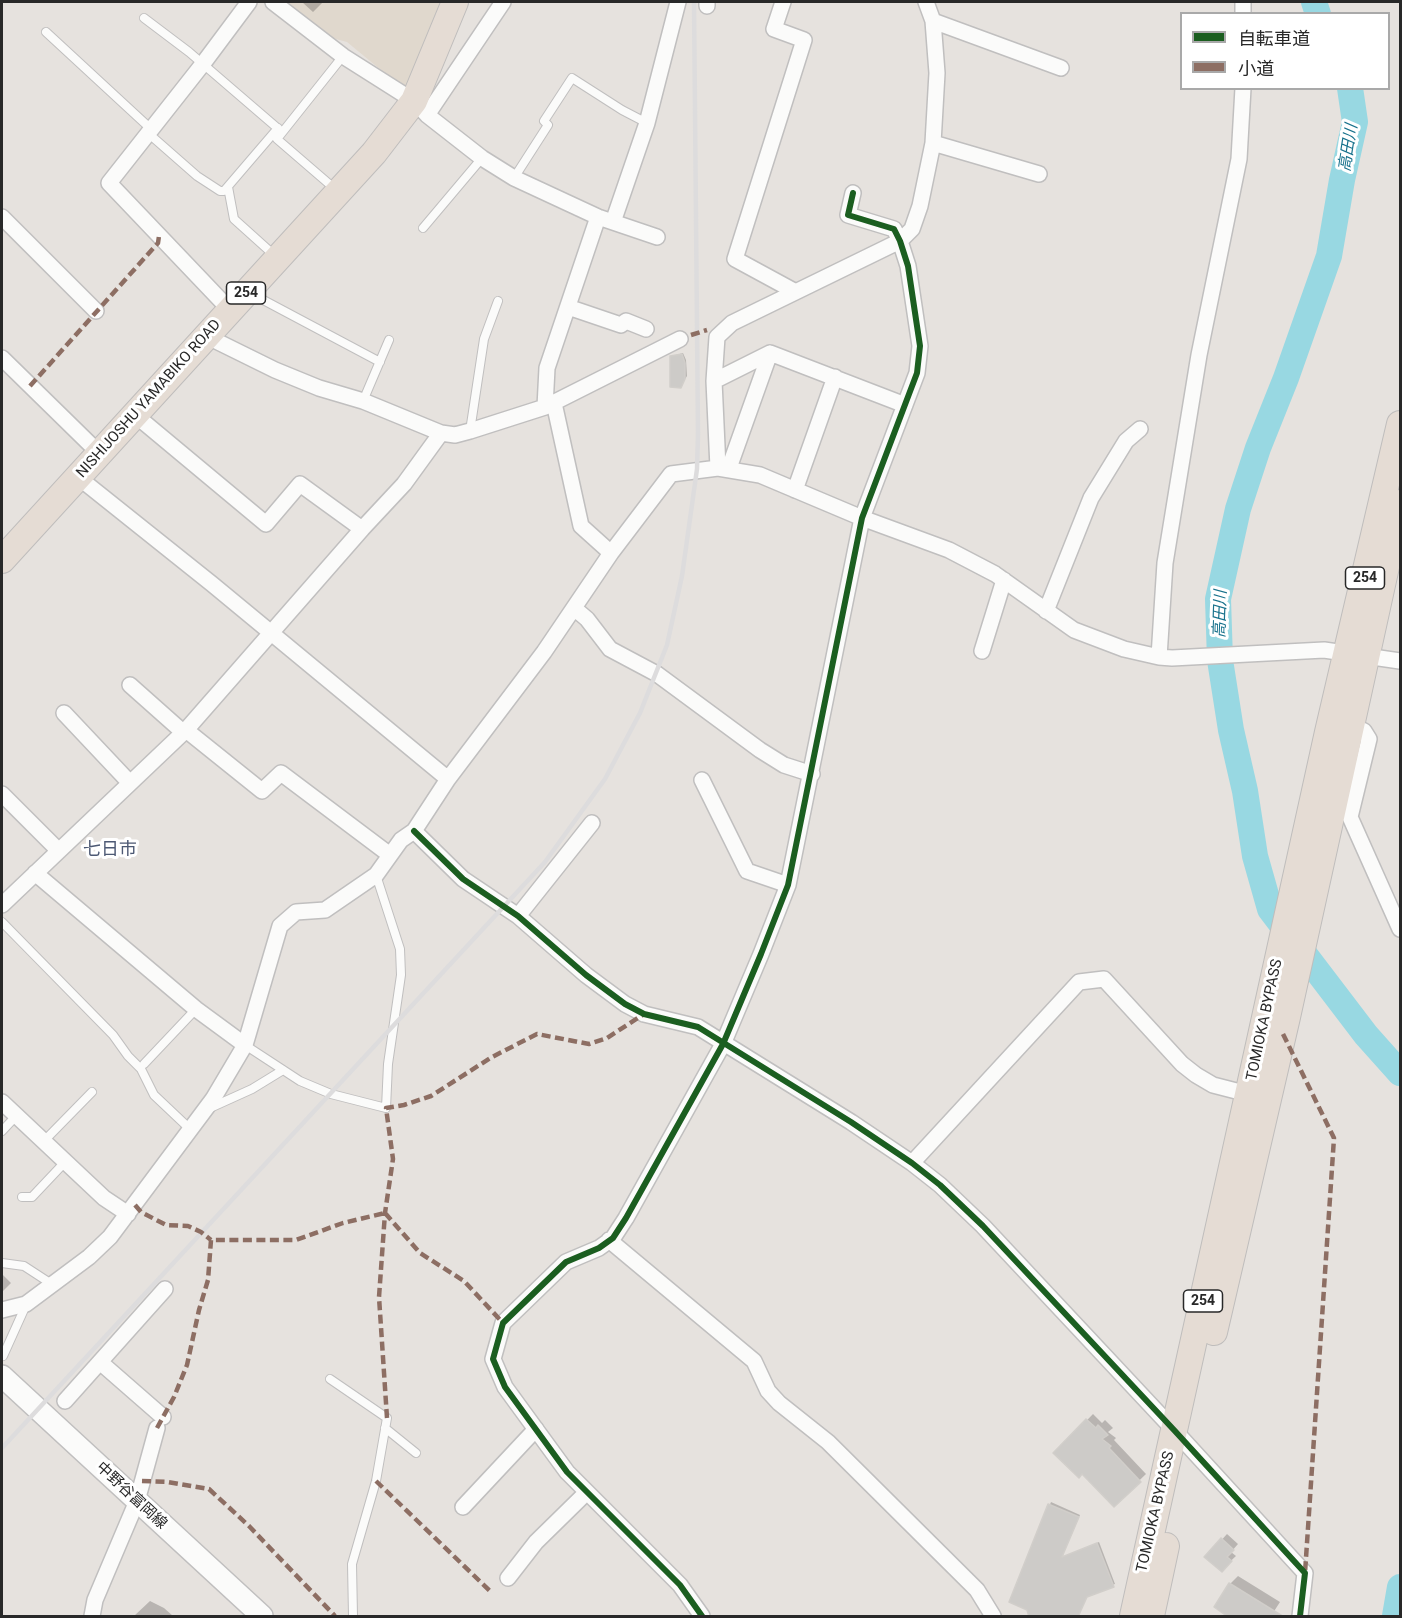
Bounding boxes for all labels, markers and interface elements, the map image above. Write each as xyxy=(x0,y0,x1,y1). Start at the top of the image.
legend xyxy=(1180,12,1390,90)
text: 自転車道 xyxy=(1238,28,1310,49)
text: 小道 xyxy=(1238,58,1274,79)
water label: 高田川 xyxy=(1336,123,1362,173)
road number: 254 xyxy=(226,282,266,304)
street label: NISHIJOSHU YAMABIKO ROAD xyxy=(73,316,225,482)
road number: 254 xyxy=(1346,567,1384,589)
water label: 高田川 xyxy=(1211,590,1231,638)
district label: 七日市 xyxy=(83,839,137,861)
street label: TOMIOKA BYPASS xyxy=(1243,958,1287,1082)
road number: 254 xyxy=(1184,1290,1222,1312)
street label: TOMIOKA BYPASS xyxy=(1133,1450,1179,1574)
street label: 中野谷富岡線 xyxy=(92,1459,170,1533)

